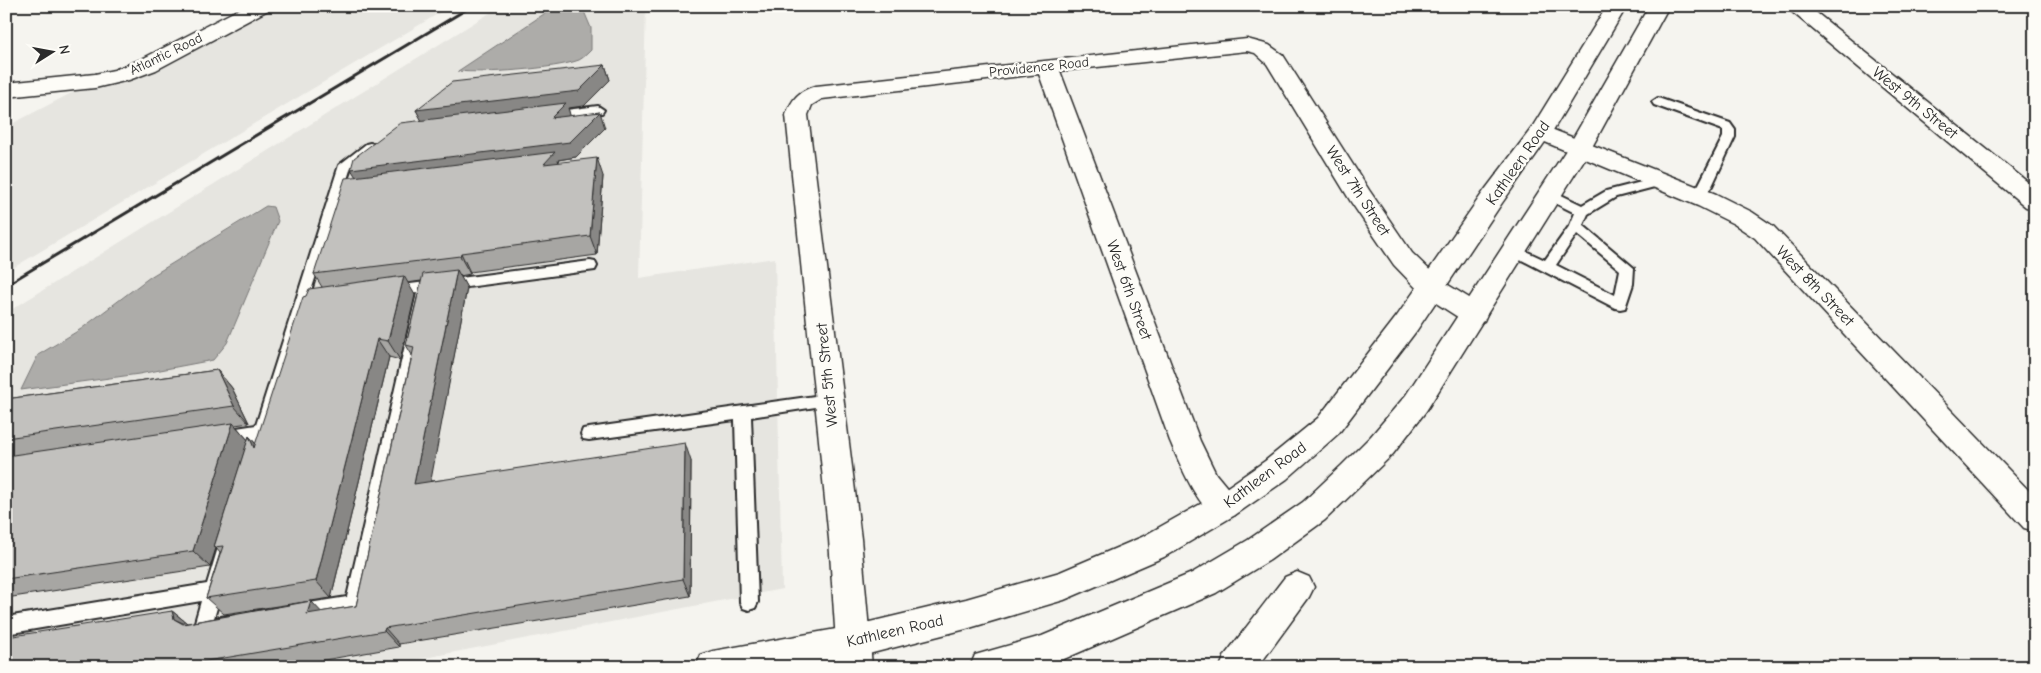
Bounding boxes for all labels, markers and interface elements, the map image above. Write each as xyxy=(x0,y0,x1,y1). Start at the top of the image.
north arrow xyxy=(28,28,78,78)
street label: Atlantic Road xyxy=(127,29,205,79)
text: N xyxy=(55,44,73,56)
street label: Providence Road xyxy=(988,53,1090,81)
street label: West 9th Street xyxy=(1869,63,1962,143)
street label: Kathleen Road xyxy=(1482,117,1554,209)
street label: West 7th Street xyxy=(1322,143,1394,240)
street label: West 6th Street xyxy=(1103,238,1155,343)
street label: West 8th Street xyxy=(1772,242,1858,330)
street label: West 5th Street xyxy=(813,322,841,428)
street label: Kathleen Road xyxy=(1220,438,1310,512)
street label: Kathleen Road xyxy=(845,611,945,651)

